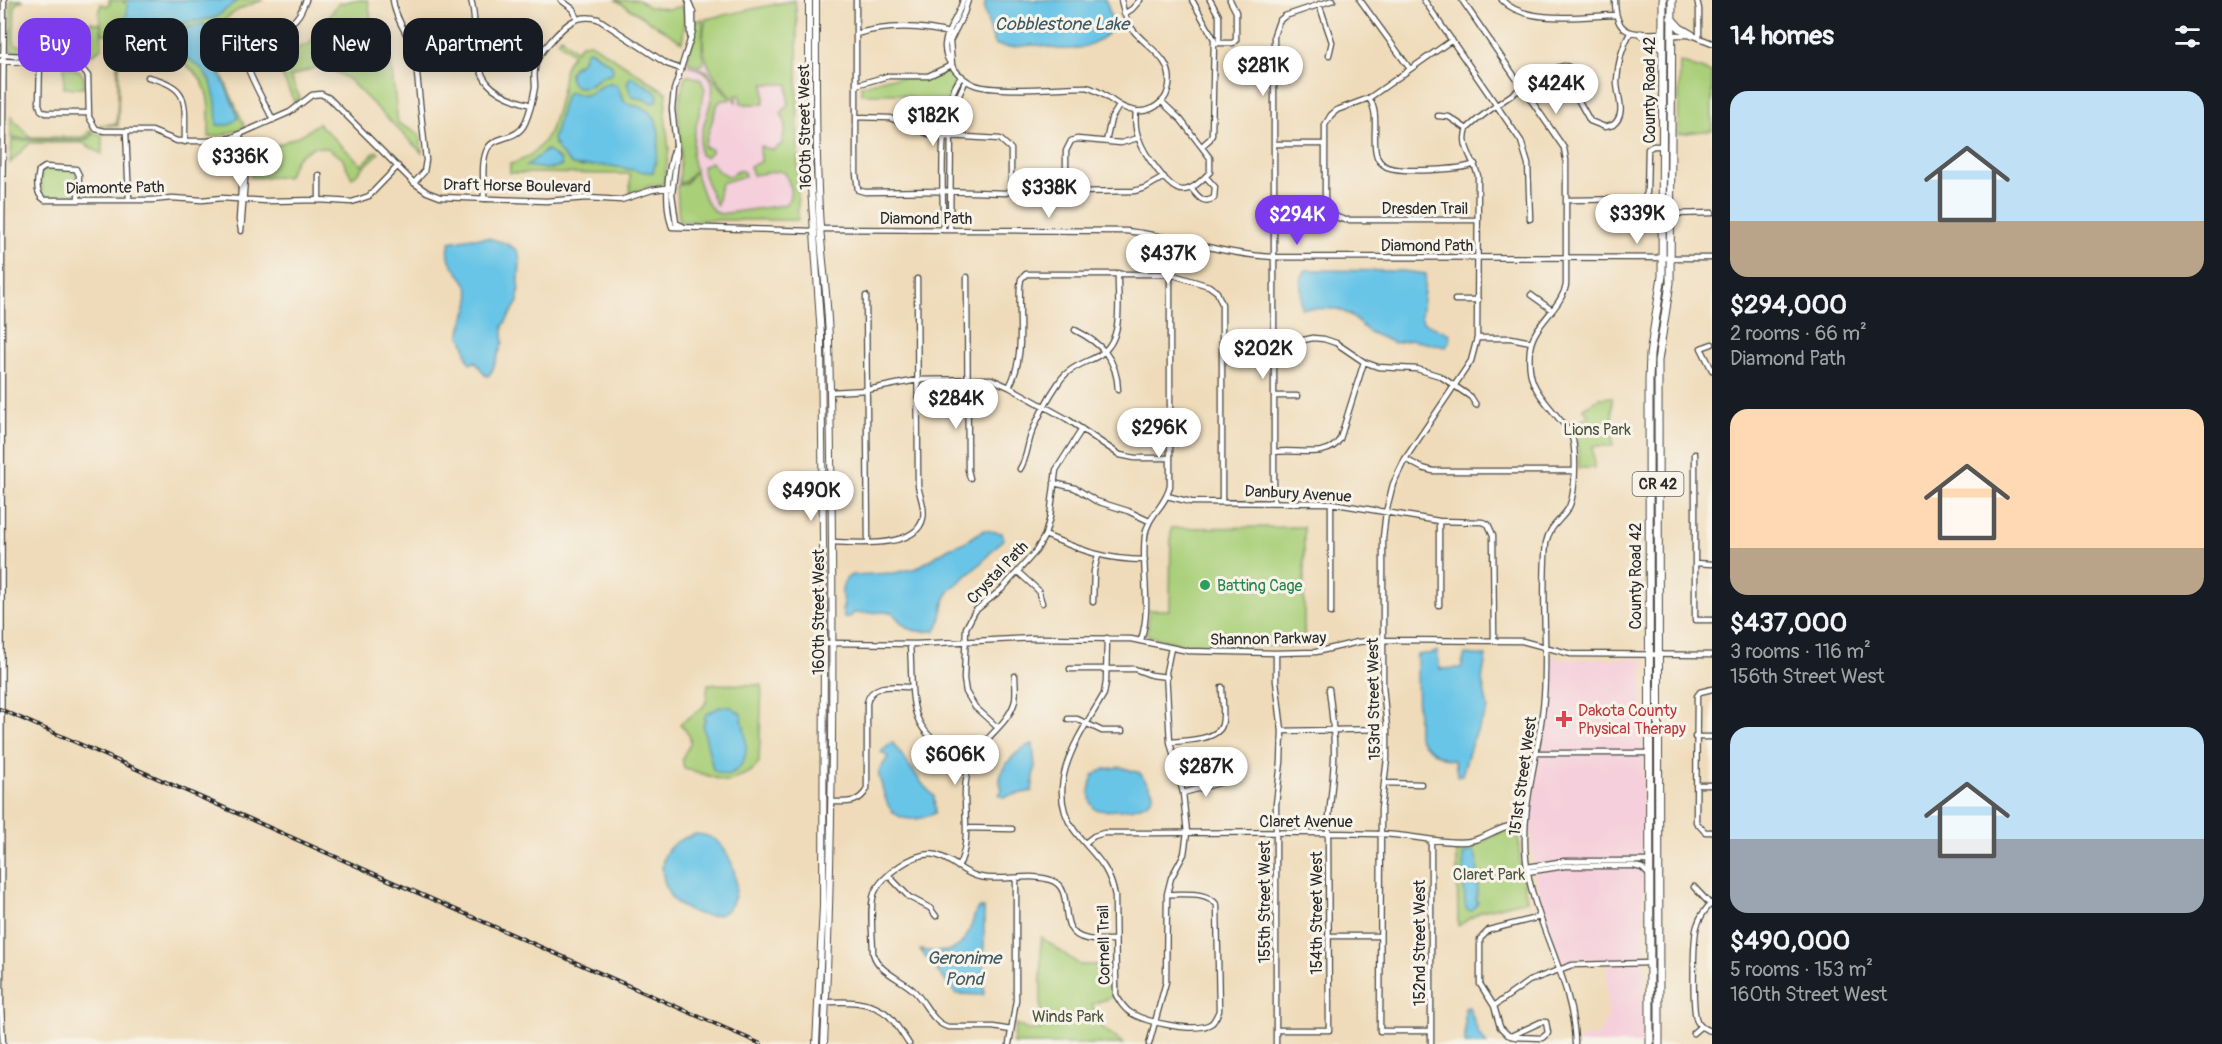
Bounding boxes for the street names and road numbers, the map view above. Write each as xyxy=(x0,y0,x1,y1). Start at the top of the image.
street label: County Road 42 xyxy=(1640,36,1660,144)
street label: 160th Street West xyxy=(794,63,816,190)
street label: Draft Horse Boulevard xyxy=(443,175,591,197)
street label: Diamonte Path xyxy=(65,177,165,199)
street label: Dresden Trail xyxy=(1382,199,1468,219)
street label: Diamond Path xyxy=(880,209,972,229)
street label: Diamond Path xyxy=(1381,236,1473,256)
road number: CR 42 xyxy=(1632,472,1684,496)
street label: Danbury Avenue xyxy=(1244,481,1352,507)
street label: County Road 42 xyxy=(1626,522,1646,630)
street label: Crystal Path xyxy=(963,537,1033,608)
street label: 160th Street West xyxy=(809,548,829,675)
street label: Shannon Parkway xyxy=(1210,628,1326,650)
street label: 153rd Street West xyxy=(1363,637,1385,760)
street label: 151st Street West xyxy=(1505,715,1541,837)
street label: Claret Avenue xyxy=(1259,812,1353,832)
street label: 155th Street West xyxy=(1255,840,1275,964)
street label: 154th Street West xyxy=(1307,851,1327,975)
street label: 152nd Street West xyxy=(1410,879,1430,1006)
street label: Cornell Trail xyxy=(1093,905,1115,985)

